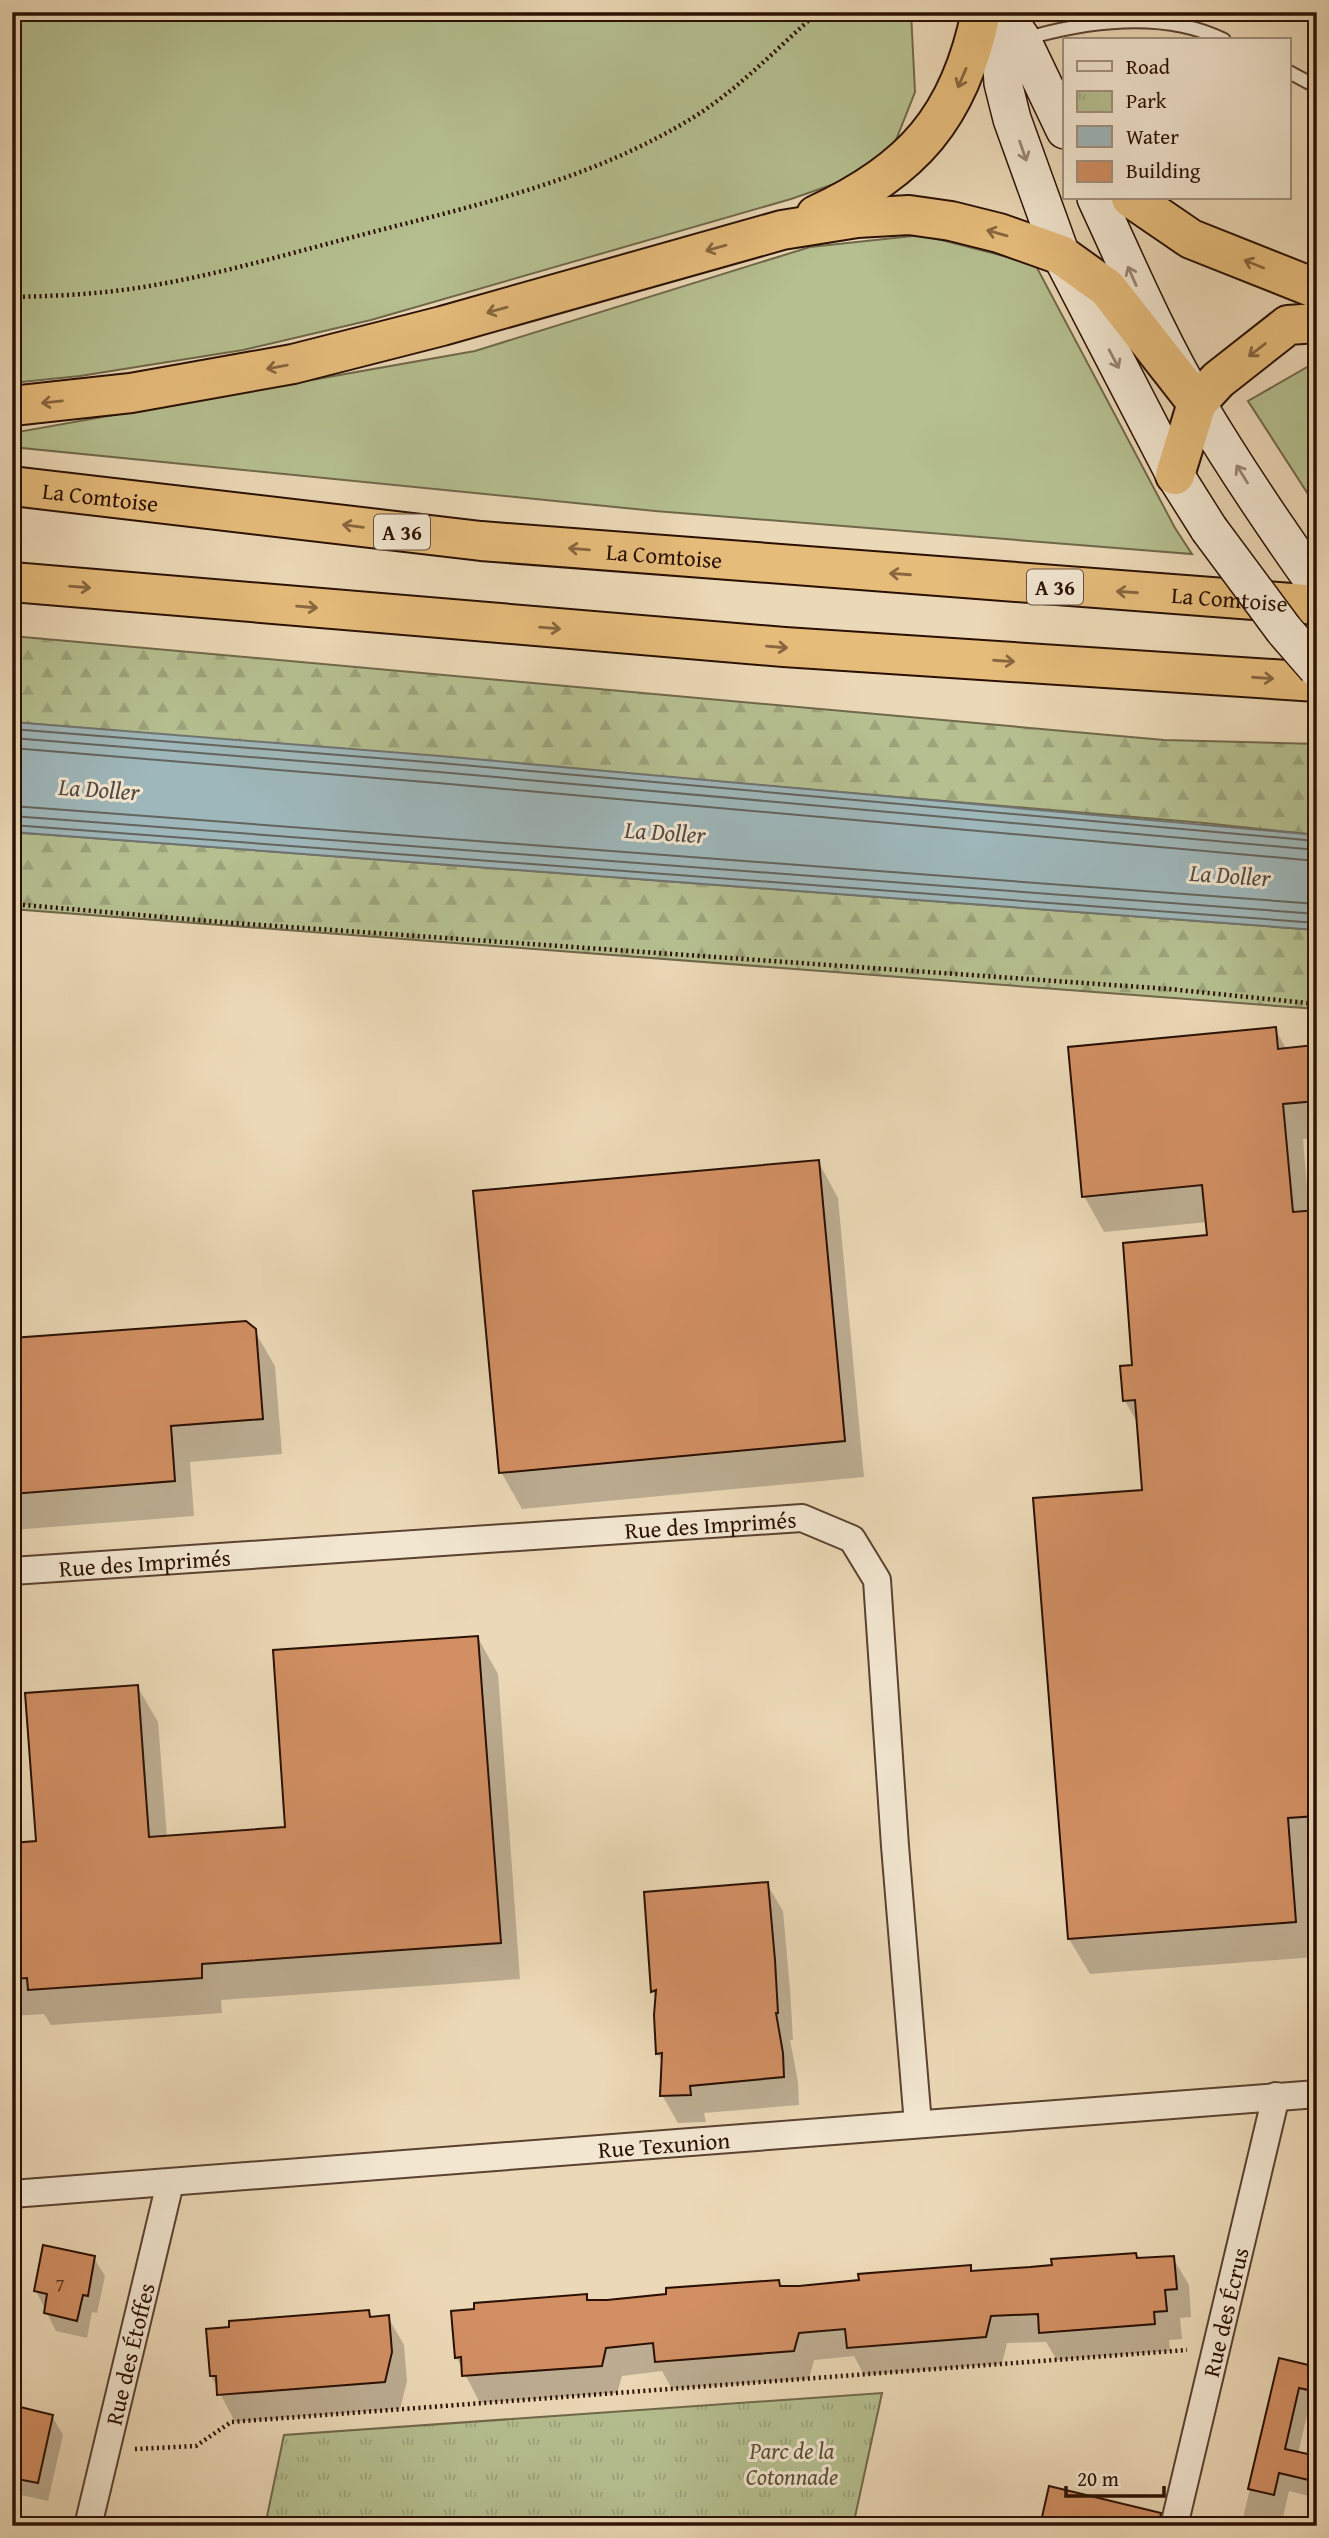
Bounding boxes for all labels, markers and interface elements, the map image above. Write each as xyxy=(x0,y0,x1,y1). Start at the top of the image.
legend xyxy=(1063,38,1290,200)
text: Road xyxy=(1126,51,1171,82)
one-way arrow xyxy=(955,66,968,88)
text: Park xyxy=(1126,85,1167,116)
text: Water xyxy=(1126,121,1179,152)
one-way arrow xyxy=(1017,140,1030,162)
text: Building xyxy=(1126,155,1201,186)
one-way arrow xyxy=(986,225,1008,238)
one-way arrow xyxy=(706,243,728,256)
one-way arrow xyxy=(1243,256,1265,269)
one-way arrow xyxy=(1125,266,1138,287)
one-way arrow xyxy=(487,304,509,317)
one-way arrow xyxy=(1248,342,1267,357)
one-way arrow xyxy=(1107,349,1121,369)
one-way arrow xyxy=(266,361,289,374)
one-way arrow xyxy=(42,395,64,408)
one-way arrow xyxy=(1235,465,1249,485)
street label: La Comtoise xyxy=(41,473,160,520)
road number: A 36 xyxy=(374,514,430,550)
one-way arrow xyxy=(342,519,365,532)
street label: La Comtoise xyxy=(605,534,724,576)
one-way arrow xyxy=(568,542,591,555)
one-way arrow xyxy=(889,567,911,580)
road number: A 36 xyxy=(1027,570,1083,604)
street label: La Comtoise xyxy=(1170,577,1289,619)
one-way arrow xyxy=(68,581,91,594)
one-way arrow xyxy=(1116,585,1138,598)
one-way arrow xyxy=(295,601,318,614)
one-way arrow xyxy=(538,622,561,635)
one-way arrow xyxy=(765,641,788,654)
one-way arrow xyxy=(992,655,1015,668)
one-way arrow xyxy=(1251,672,1274,685)
water label: La Doller xyxy=(56,769,142,809)
water label: La Doller xyxy=(622,812,708,852)
water label: La Doller xyxy=(1187,855,1273,895)
street label: Rue des Imprimés xyxy=(624,1502,797,1546)
street label: Rue des Imprimés xyxy=(58,1540,232,1584)
street label: Rue Texunion xyxy=(597,2123,731,2166)
street label: Rue des Écrus xyxy=(1194,2244,1256,2380)
house number: 7 xyxy=(55,2270,65,2298)
street label: Rue des Étoffes xyxy=(96,2279,162,2428)
park label: Parc de la Cotonnade xyxy=(746,2434,838,2493)
scale bar xyxy=(1066,2454,1164,2498)
text: 20 m xyxy=(1077,2463,1119,2494)

